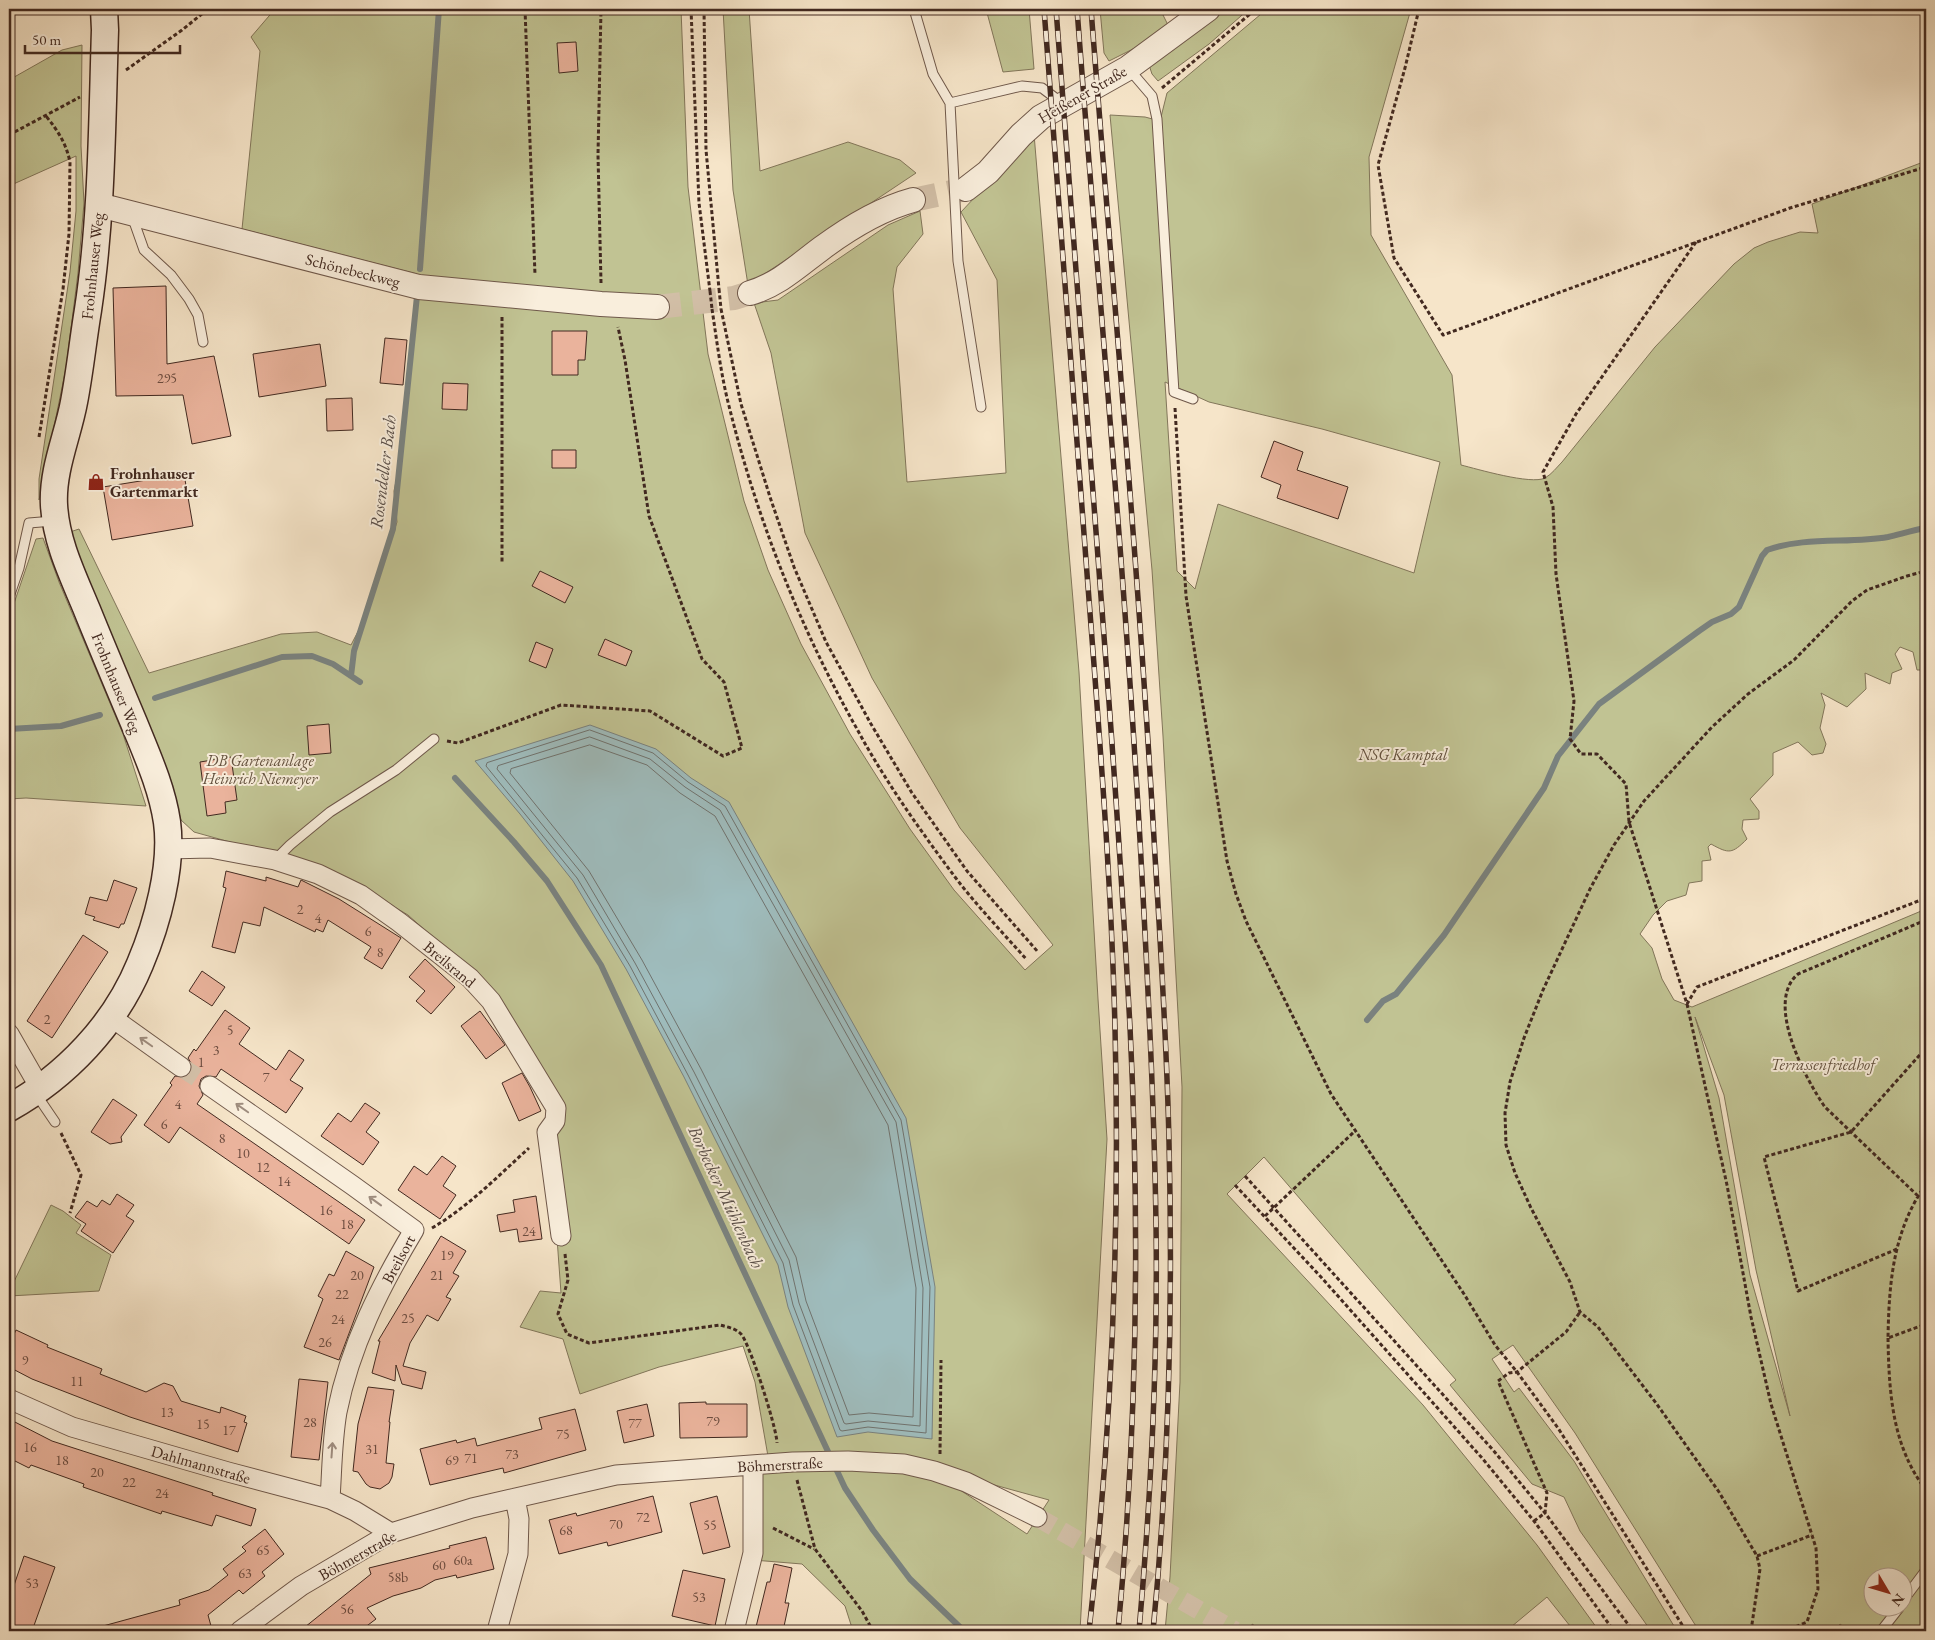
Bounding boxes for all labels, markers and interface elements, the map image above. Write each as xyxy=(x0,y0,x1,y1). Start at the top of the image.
scale bar xyxy=(25,22,180,54)
text: 50 m xyxy=(32,30,61,49)
street label: Heißener Straße xyxy=(1034,61,1130,128)
street label: Frohnhauser Weg xyxy=(76,211,109,320)
street label: Schönebeckweg xyxy=(303,249,403,293)
house number: 295 xyxy=(157,369,177,387)
water label: Rosendeller Bach xyxy=(364,413,401,530)
place label: Frohnhauser Gartenmarkt xyxy=(110,463,198,502)
shop icon: Frohnhauser Gartenmarkt xyxy=(86,472,106,492)
street label: Frohnhauser Weg xyxy=(87,630,147,738)
park label: NSG Kamptal xyxy=(1357,744,1448,765)
park label: DB Gartenanlage Heinrich Niemeyer xyxy=(202,750,318,789)
house number: 2 xyxy=(297,900,304,918)
house number: 4 xyxy=(315,909,322,927)
house number: 6 xyxy=(365,922,372,940)
street label: Breilsrand xyxy=(419,936,481,993)
house number: 8 xyxy=(377,943,384,961)
house number: 2 xyxy=(44,1010,51,1028)
house number: 5 xyxy=(227,1021,233,1039)
one-way arrow xyxy=(139,1037,153,1047)
house number: 3 xyxy=(213,1041,220,1059)
house number: 1 xyxy=(198,1053,204,1071)
park label: Terrassenfriedhof xyxy=(1771,1054,1879,1075)
house number: 7 xyxy=(263,1068,270,1086)
house number: 4 xyxy=(175,1095,182,1113)
one-way arrow xyxy=(235,1103,249,1113)
house number: 6 xyxy=(161,1115,168,1133)
water label: Borbecker Mühlenbach xyxy=(683,1121,770,1272)
house number: 8 xyxy=(219,1129,226,1147)
house number: 10 xyxy=(236,1144,250,1162)
house number: 12 xyxy=(256,1158,270,1176)
house number: 14 xyxy=(277,1172,291,1190)
one-way arrow xyxy=(369,1196,382,1207)
house number: 16 xyxy=(319,1201,333,1219)
house number: 18 xyxy=(340,1215,354,1233)
house number: 24 xyxy=(522,1222,536,1240)
street label: Breilsort xyxy=(377,1231,420,1287)
house number: 19 xyxy=(440,1246,454,1264)
house number: 20 xyxy=(350,1266,364,1284)
house number: 21 xyxy=(430,1266,444,1284)
house number: 22 xyxy=(335,1285,349,1303)
house number: 25 xyxy=(401,1309,415,1327)
house number: 24 xyxy=(331,1310,345,1328)
house number: 26 xyxy=(318,1333,332,1351)
house number: 9 xyxy=(22,1351,29,1369)
house number: 11 xyxy=(70,1372,84,1390)
house number: 13 xyxy=(160,1403,174,1421)
house number: 79 xyxy=(706,1412,720,1430)
house number: 28 xyxy=(303,1413,317,1431)
house number: 77 xyxy=(628,1414,642,1432)
house number: 15 xyxy=(196,1415,210,1433)
house number: 17 xyxy=(222,1421,236,1439)
house number: 75 xyxy=(556,1425,570,1443)
house number: 16 xyxy=(23,1438,37,1456)
street label: Dahlmannstraße xyxy=(149,1440,253,1489)
house number: 31 xyxy=(365,1440,379,1458)
one-way arrow xyxy=(328,1443,337,1459)
house number: 73 xyxy=(505,1445,519,1463)
house number: 71 xyxy=(464,1449,478,1467)
house number: 18 xyxy=(55,1451,69,1469)
house number: 69 xyxy=(445,1451,459,1469)
street label: Böhmerstraße xyxy=(737,1452,823,1477)
house number: 20 xyxy=(90,1463,104,1481)
house number: 22 xyxy=(122,1473,136,1491)
house number: 24 xyxy=(155,1484,169,1502)
house number: 72 xyxy=(636,1508,650,1526)
house number: 70 xyxy=(609,1515,623,1533)
house number: 55 xyxy=(703,1516,717,1534)
house number: 68 xyxy=(559,1521,573,1539)
street label: Böhmerstraße xyxy=(315,1526,400,1585)
house number: 65 xyxy=(256,1541,270,1559)
house number: 60a xyxy=(453,1551,473,1569)
house number: 60 xyxy=(432,1556,446,1574)
house number: 63 xyxy=(238,1564,252,1582)
house number: 58b xyxy=(388,1568,408,1586)
north arrow xyxy=(1862,1568,1912,1618)
house number: 53 xyxy=(25,1574,39,1592)
house number: 53 xyxy=(692,1588,706,1606)
text: N xyxy=(1887,1590,1909,1611)
house number: 56 xyxy=(340,1600,354,1618)

